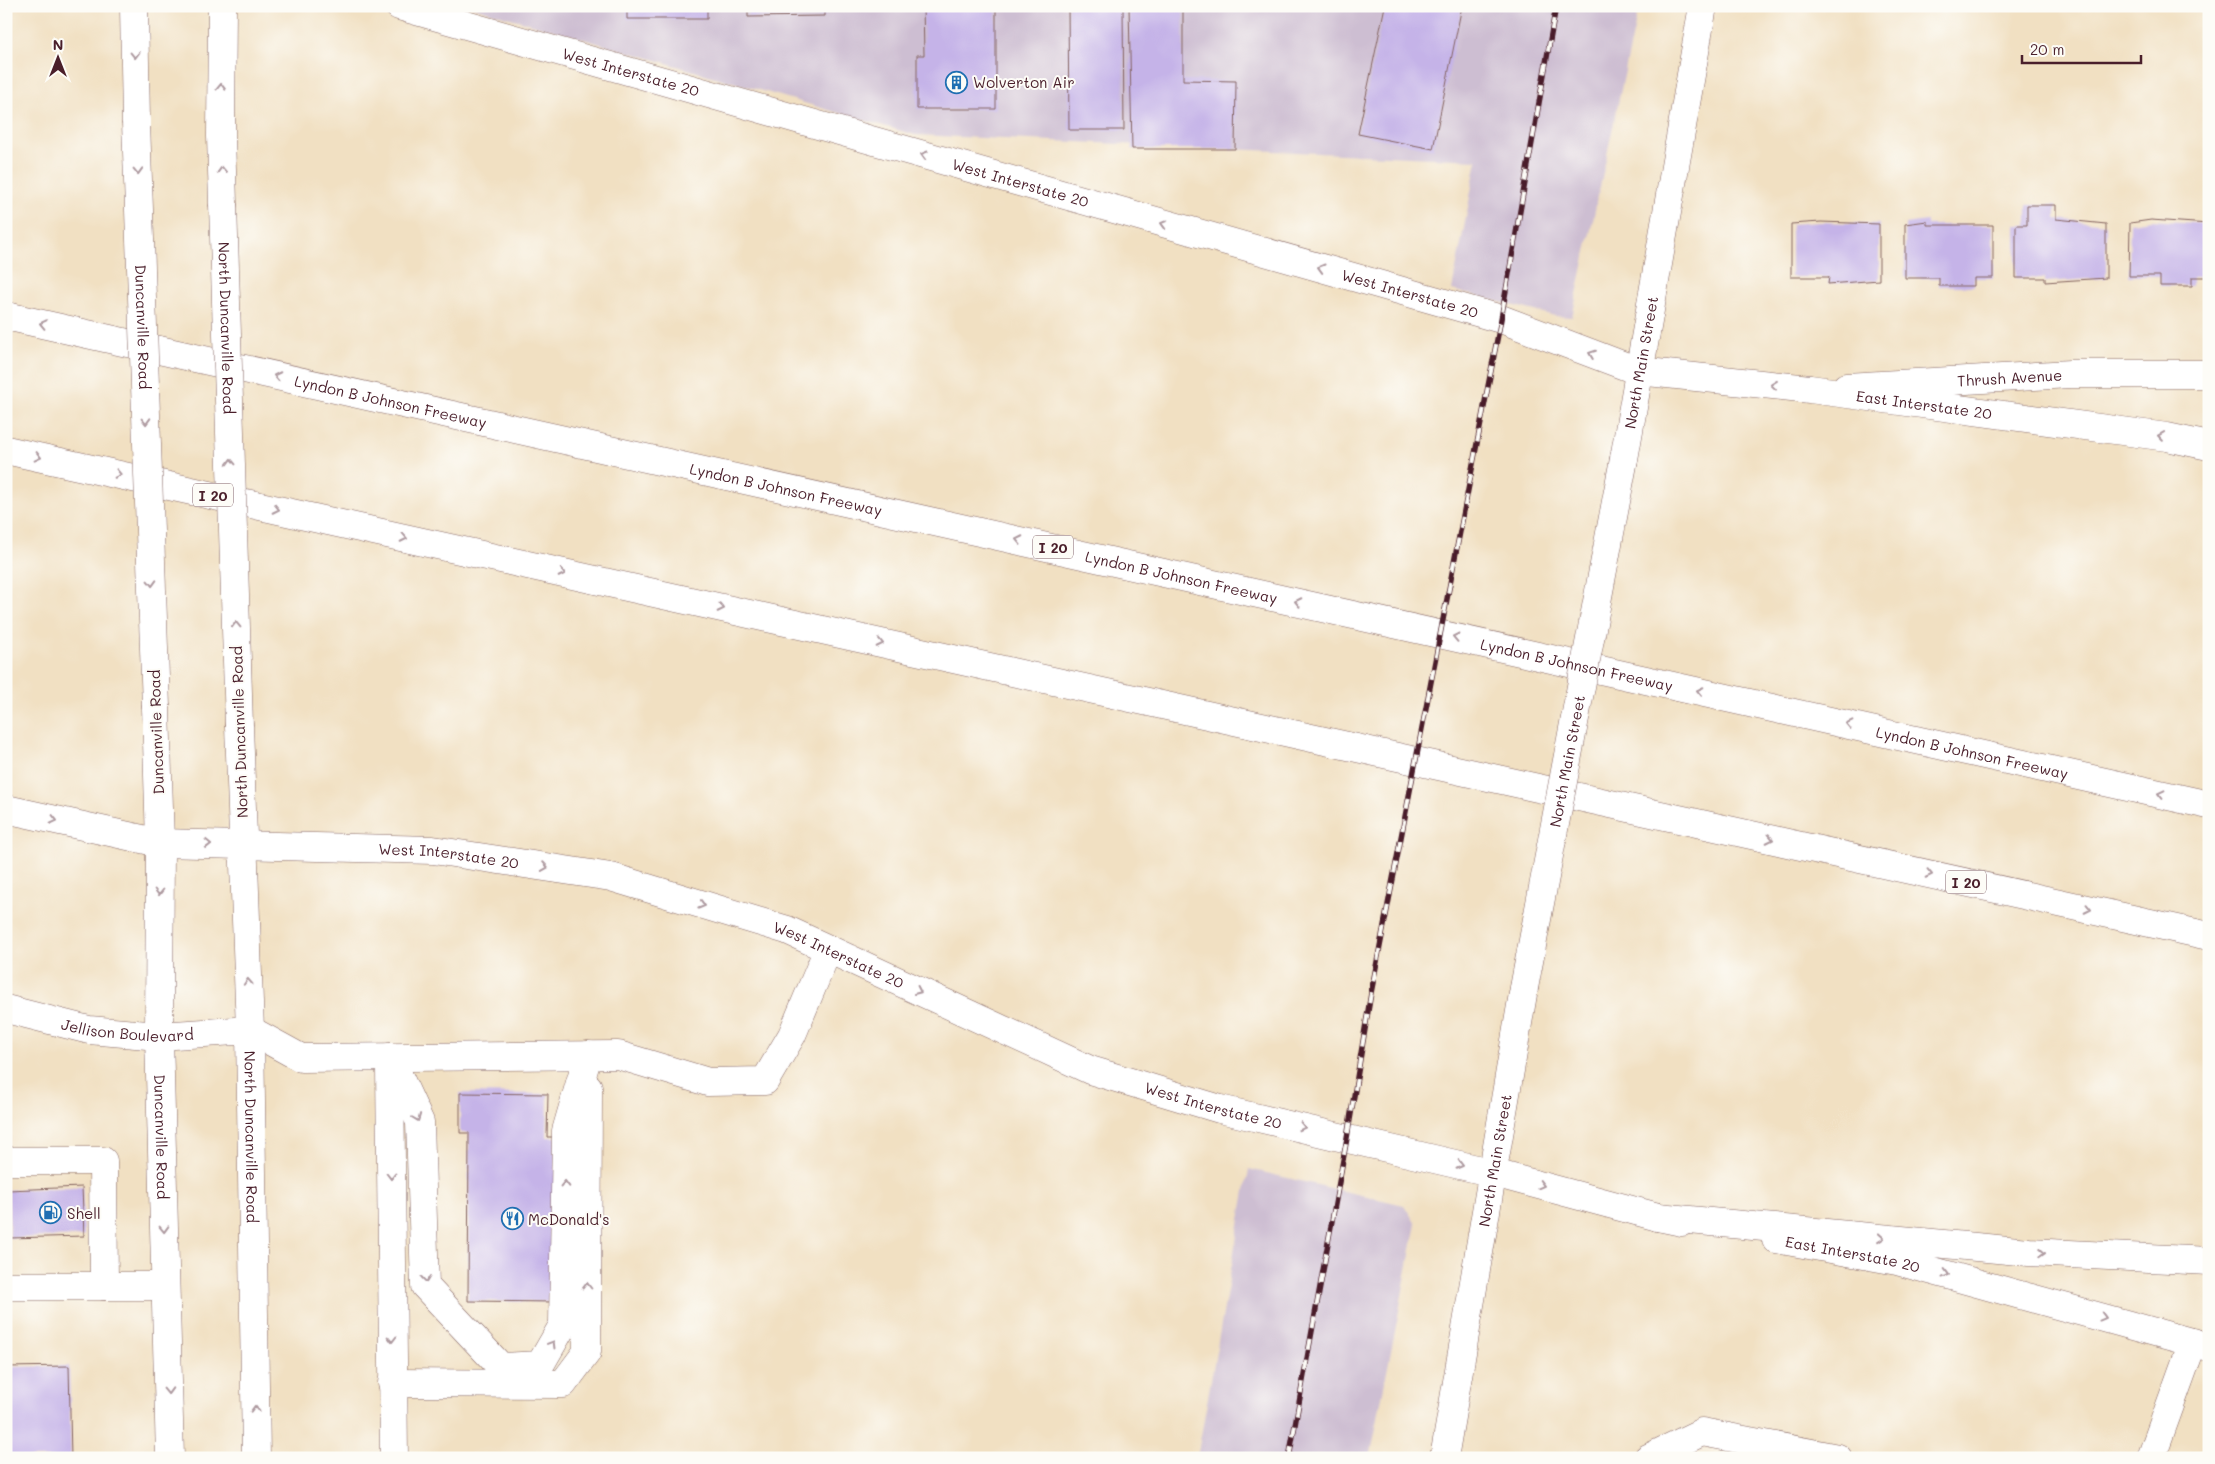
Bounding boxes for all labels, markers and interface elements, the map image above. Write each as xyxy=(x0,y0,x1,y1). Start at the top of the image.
north arrow xyxy=(32,32,82,82)
scale bar xyxy=(2022,32,2141,64)
text: N xyxy=(53,35,63,54)
text: 20 m xyxy=(2030,39,2064,59)
street label: West Interstate 20 xyxy=(560,43,701,101)
one-way arrow xyxy=(130,52,140,59)
building icon: Wolverton Air xyxy=(945,70,969,94)
place label: Wolverton Air xyxy=(973,72,1075,92)
one-way arrow xyxy=(216,83,227,91)
one-way arrow xyxy=(920,151,928,161)
street label: West Interstate 20 xyxy=(950,154,1091,211)
one-way arrow xyxy=(217,166,227,174)
one-way arrow xyxy=(133,168,143,175)
one-way arrow xyxy=(1161,219,1169,229)
street label: North Duncanville Road xyxy=(214,242,239,414)
one-way arrow xyxy=(1316,263,1325,274)
street label: Duncanville Road xyxy=(131,264,155,390)
street label: West Interstate 20 xyxy=(1339,264,1481,322)
street label: North Main Street xyxy=(1619,295,1662,430)
one-way arrow xyxy=(38,319,47,330)
one-way arrow xyxy=(1588,350,1597,360)
street label: Thrush Avenue xyxy=(1957,364,2063,391)
street label: Lyndon B Johnson Freeway xyxy=(293,370,489,432)
one-way arrow xyxy=(272,371,281,381)
one-way arrow xyxy=(1770,380,1778,391)
street label: East Interstate 20 xyxy=(1855,385,1993,423)
one-way arrow xyxy=(141,417,152,425)
one-way arrow xyxy=(2157,431,2165,442)
one-way arrow xyxy=(34,451,43,462)
one-way arrow xyxy=(226,458,236,466)
street label: Lyndon B Johnson Freeway xyxy=(688,458,884,520)
one-way arrow xyxy=(113,469,122,479)
road number: I 20 xyxy=(193,484,233,506)
one-way arrow xyxy=(272,504,281,514)
one-way arrow xyxy=(399,532,408,542)
one-way arrow xyxy=(1015,535,1024,546)
road number: I 20 xyxy=(1033,536,1073,558)
street label: Lyndon B Johnson Freeway xyxy=(1083,546,1280,608)
one-way arrow xyxy=(558,567,567,578)
one-way arrow xyxy=(146,580,157,588)
one-way arrow xyxy=(1293,597,1302,608)
one-way arrow xyxy=(717,602,726,613)
one-way arrow xyxy=(230,620,241,628)
one-way arrow xyxy=(1452,632,1461,643)
street label: Lyndon B Johnson Freeway xyxy=(1479,634,1675,696)
one-way arrow xyxy=(875,637,884,648)
street label: North Duncanville Road xyxy=(226,646,252,818)
street label: Duncanville Road xyxy=(144,669,168,795)
one-way arrow xyxy=(1696,686,1705,697)
street label: North Main Street xyxy=(1545,693,1589,829)
one-way arrow xyxy=(1844,719,1853,730)
street label: Lyndon B Johnson Freeway xyxy=(1874,721,2070,783)
one-way arrow xyxy=(2157,789,2166,800)
one-way arrow xyxy=(49,814,58,825)
one-way arrow xyxy=(1766,834,1775,844)
one-way arrow xyxy=(205,839,213,849)
street label: West Interstate 20 xyxy=(378,839,520,873)
one-way arrow xyxy=(541,861,549,872)
one-way arrow xyxy=(1925,868,1934,879)
road number: I 20 xyxy=(1946,870,1986,894)
one-way arrow xyxy=(154,888,165,896)
one-way arrow xyxy=(698,899,706,909)
one-way arrow xyxy=(2083,903,2092,914)
street label: West Interstate 20 xyxy=(771,917,907,993)
one-way arrow xyxy=(242,977,253,985)
one-way arrow xyxy=(913,985,922,995)
street label: Jellison Boulevard xyxy=(59,1013,194,1046)
street label: North Duncanville Road xyxy=(240,1050,263,1223)
street label: Duncanville Road xyxy=(150,1074,173,1200)
street label: West Interstate 20 xyxy=(1142,1077,1284,1133)
street label: North Main Street xyxy=(1474,1092,1516,1228)
one-way arrow xyxy=(411,1113,421,1122)
one-way arrow xyxy=(1297,1122,1306,1132)
one-way arrow xyxy=(1455,1159,1464,1170)
one-way arrow xyxy=(386,1172,396,1180)
one-way arrow xyxy=(560,1180,570,1188)
one-way arrow xyxy=(1536,1180,1544,1190)
fuel station icon: Shell xyxy=(39,1201,63,1225)
place label: Shell xyxy=(67,1203,101,1223)
restaurant icon: McDonald's xyxy=(500,1207,524,1231)
place label: McDonald's xyxy=(528,1209,610,1229)
one-way arrow xyxy=(159,1226,169,1233)
street label: East Interstate 20 xyxy=(1784,1231,1922,1277)
one-way arrow xyxy=(1877,1232,1885,1243)
one-way arrow xyxy=(2039,1247,2047,1258)
one-way arrow xyxy=(1941,1268,1949,1278)
one-way arrow xyxy=(420,1275,431,1283)
one-way arrow xyxy=(582,1282,592,1290)
one-way arrow xyxy=(2098,1311,2106,1321)
one-way arrow xyxy=(387,1335,397,1343)
one-way arrow xyxy=(546,1340,556,1349)
one-way arrow xyxy=(163,1388,173,1396)
one-way arrow xyxy=(250,1405,260,1412)

